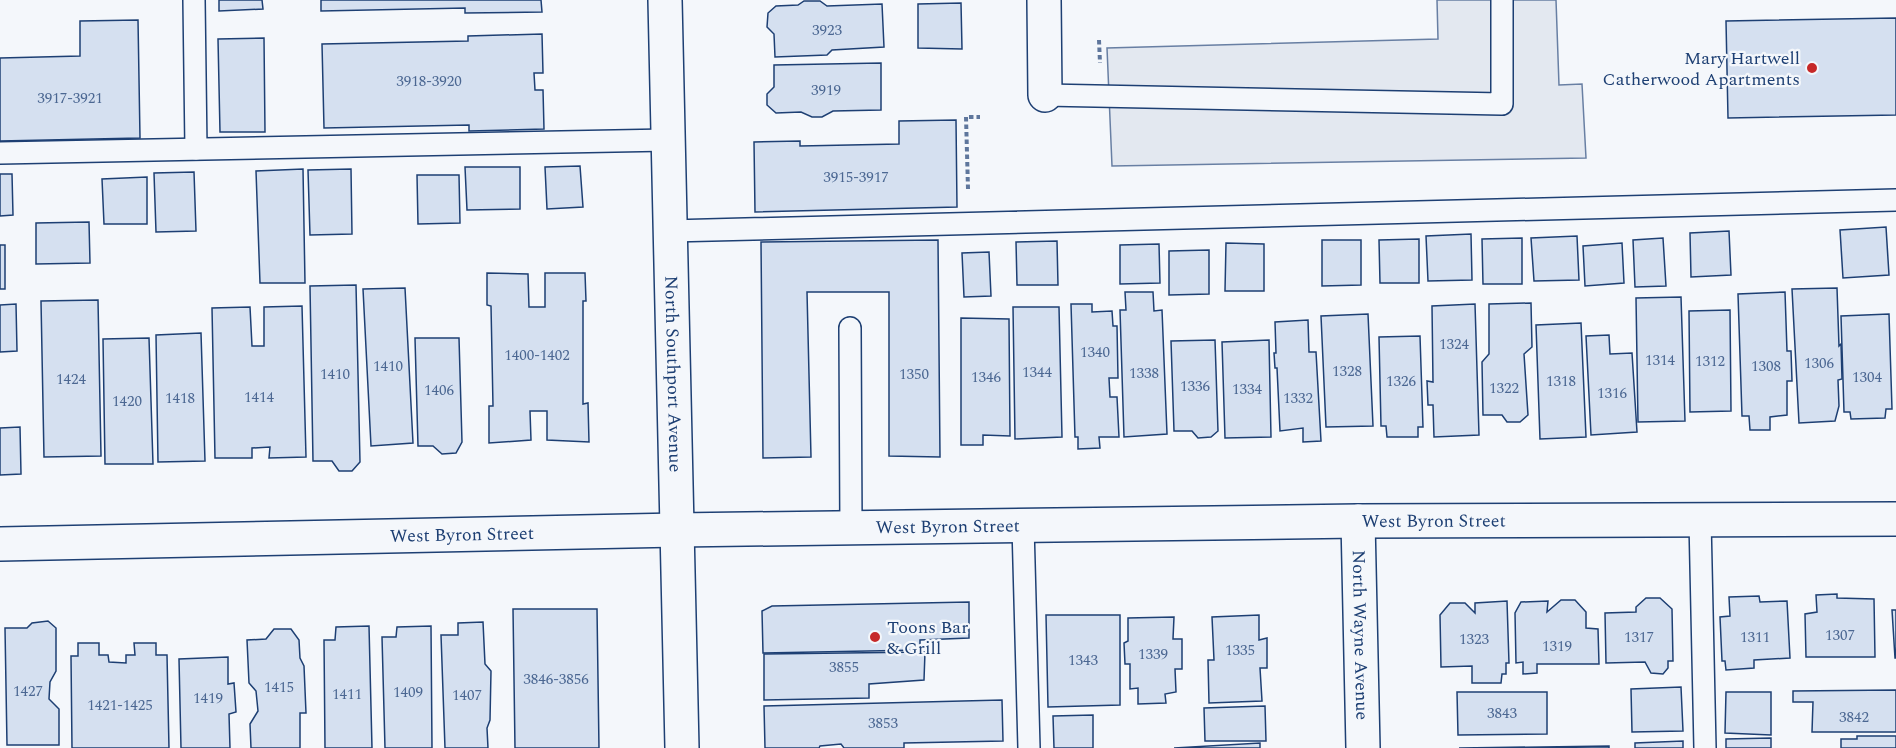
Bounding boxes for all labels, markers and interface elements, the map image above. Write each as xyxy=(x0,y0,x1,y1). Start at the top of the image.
house number: 3923 xyxy=(812,19,842,42)
place label: Mary Hartwell Catherwood Apartments xyxy=(1603,45,1800,93)
marker: Mary Hartwell Catherwood Apartments xyxy=(1805,61,1819,75)
house number: 3918-3920 xyxy=(396,70,462,93)
house number: 3919 xyxy=(811,79,841,102)
house number: 3917-3921 xyxy=(37,87,103,110)
house number: 3915-3917 xyxy=(823,166,889,189)
street label: North Southport Avenue xyxy=(658,275,689,473)
house number: 1324 xyxy=(1439,333,1469,356)
house number: 1340 xyxy=(1080,341,1110,364)
house number: 1400-1402 xyxy=(504,344,570,367)
house number: 1314 xyxy=(1645,349,1675,372)
house number: 1312 xyxy=(1695,350,1725,373)
house number: 1306 xyxy=(1804,352,1834,375)
house number: 1410 xyxy=(373,355,403,378)
house number: 1308 xyxy=(1751,355,1781,378)
house number: 1328 xyxy=(1332,360,1362,383)
house number: 1344 xyxy=(1022,361,1052,384)
house number: 1338 xyxy=(1129,362,1159,385)
house number: 1410 xyxy=(320,363,350,386)
house number: 1350 xyxy=(899,363,929,386)
house number: 1346 xyxy=(971,366,1001,389)
house number: 1304 xyxy=(1852,366,1882,389)
house number: 1424 xyxy=(56,368,86,391)
house number: 1326 xyxy=(1386,370,1416,393)
house number: 1318 xyxy=(1546,370,1576,393)
house number: 1336 xyxy=(1180,375,1210,398)
house number: 1322 xyxy=(1489,377,1519,400)
house number: 1334 xyxy=(1232,378,1262,401)
house number: 1406 xyxy=(424,379,454,402)
house number: 1316 xyxy=(1597,382,1627,405)
house number: 1414 xyxy=(244,386,274,409)
house number: 1418 xyxy=(165,387,195,410)
house number: 1332 xyxy=(1283,387,1313,410)
house number: 1420 xyxy=(112,390,142,413)
street label: West Byron Street xyxy=(1362,507,1506,534)
street label: West Byron Street xyxy=(876,512,1020,541)
street label: West Byron Street xyxy=(390,519,534,549)
street label: North Wayne Avenue xyxy=(1345,549,1376,720)
place label: Toons Bar & Grill xyxy=(887,614,968,662)
house number: 1307 xyxy=(1825,624,1855,647)
house number: 1317 xyxy=(1624,626,1654,649)
house number: 1311 xyxy=(1740,626,1770,649)
house number: 1323 xyxy=(1459,628,1489,651)
marker: Toons Bar & Grill xyxy=(868,630,882,644)
house number: 1319 xyxy=(1542,635,1572,658)
house number: 1335 xyxy=(1225,639,1255,662)
house number: 1339 xyxy=(1138,643,1168,666)
house number: 1343 xyxy=(1068,649,1098,672)
house number: 3855 xyxy=(829,656,859,679)
house number: 3846-3856 xyxy=(523,668,589,691)
house number: 1415 xyxy=(264,676,294,699)
house number: 1427 xyxy=(13,680,43,703)
house number: 1409 xyxy=(393,681,423,704)
house number: 1411 xyxy=(332,683,362,706)
house number: 1407 xyxy=(452,684,482,707)
house number: 1419 xyxy=(193,687,223,710)
house number: 1421-1425 xyxy=(87,694,153,717)
house number: 3843 xyxy=(1487,702,1517,725)
house number: 3842 xyxy=(1839,706,1869,729)
house number: 3853 xyxy=(868,712,898,735)

